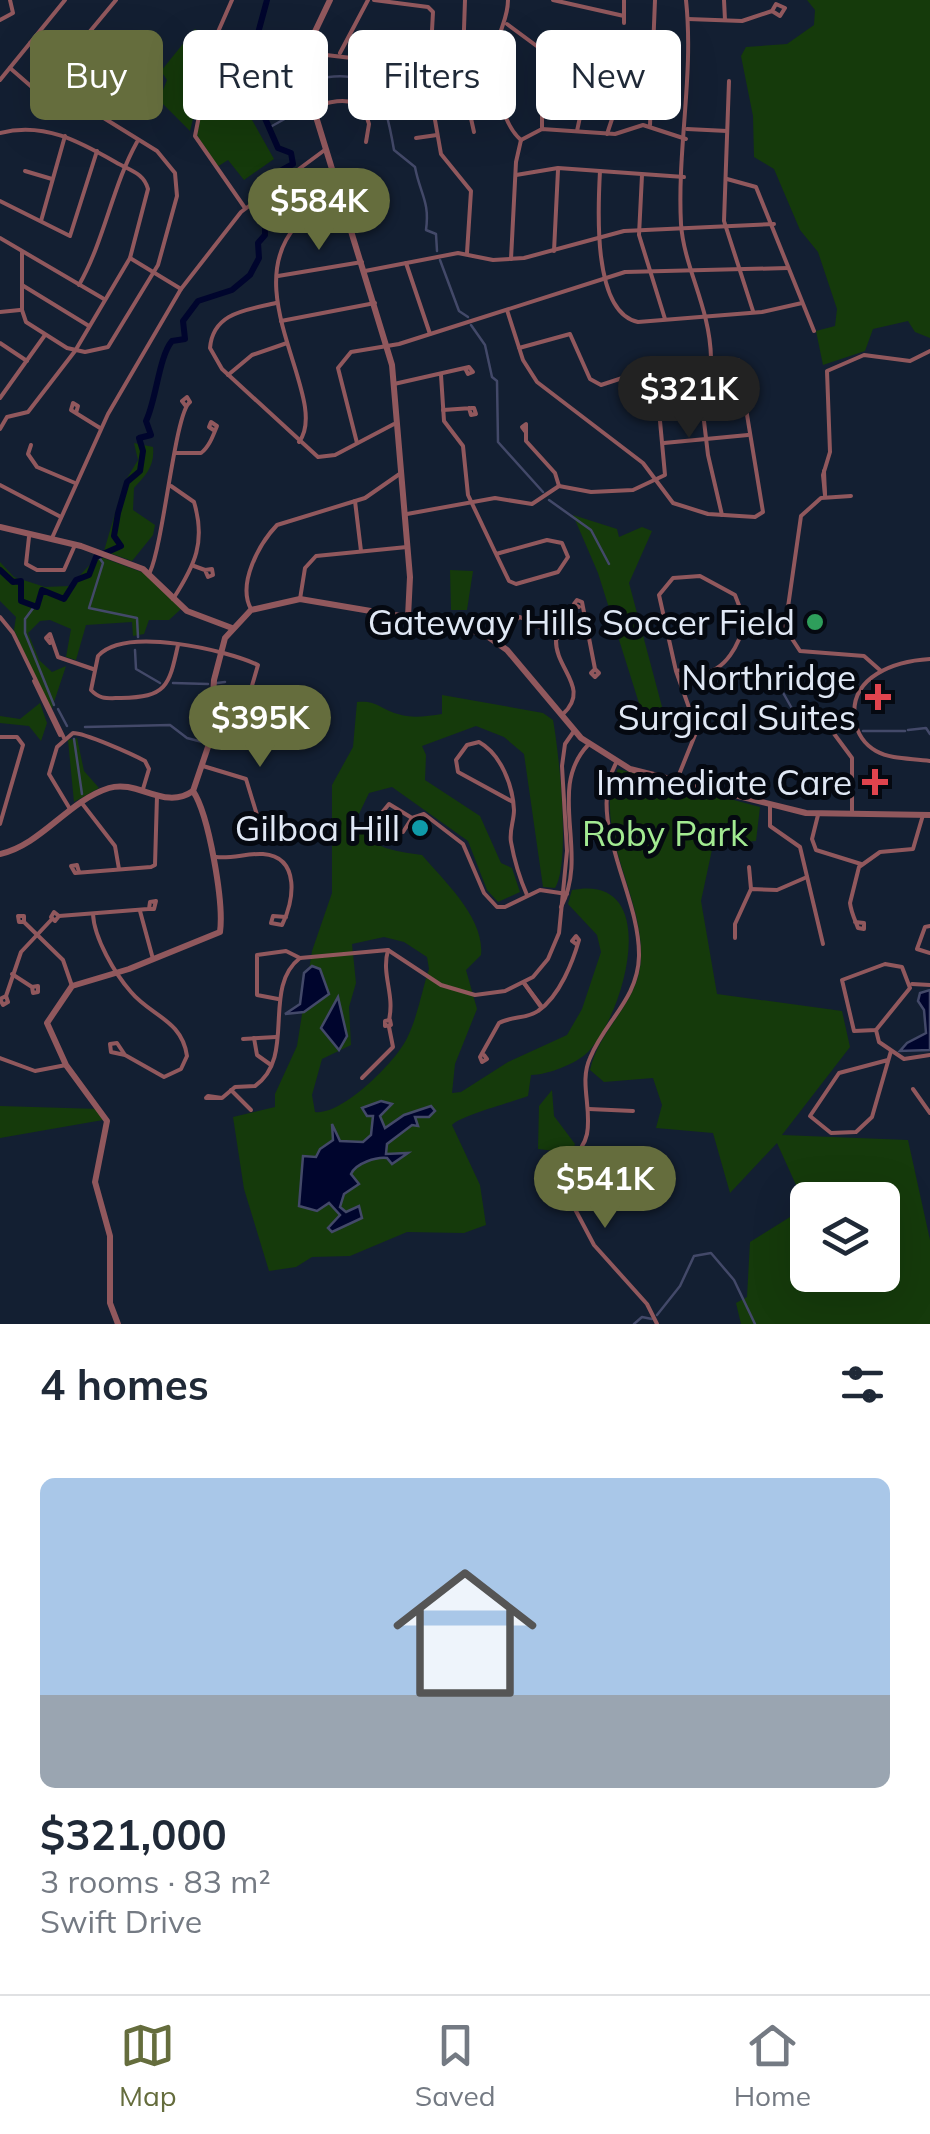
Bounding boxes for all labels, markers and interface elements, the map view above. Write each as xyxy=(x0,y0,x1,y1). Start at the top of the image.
chip: Buy xyxy=(30,30,163,120)
chip: Rent xyxy=(183,30,328,120)
chip: Filters xyxy=(348,30,516,120)
chip: New xyxy=(536,30,681,120)
pin: $584K xyxy=(249,168,389,253)
text: $584K xyxy=(270,180,368,220)
pin: $321K xyxy=(619,356,759,441)
text: $321K xyxy=(640,368,738,408)
place label: Gateway Hills Soccer Field xyxy=(368,600,795,644)
marker: Gateway Hills Soccer Field xyxy=(804,611,826,633)
place label: Northridge Surgical Suites xyxy=(618,655,856,739)
marker: Northridge Surgical Suites xyxy=(865,684,891,710)
pin: $395K xyxy=(190,685,330,770)
text: $395K xyxy=(211,697,309,737)
place label: Immediate Care xyxy=(596,760,852,804)
marker: Immediate Care xyxy=(862,769,888,795)
place label: Gilboa Hill xyxy=(235,806,400,850)
park label: Roby Park xyxy=(582,811,749,855)
marker: Gilboa Hill xyxy=(409,817,431,839)
pin: $541K xyxy=(535,1146,675,1231)
text: $541K xyxy=(556,1158,654,1198)
map controls xyxy=(790,1182,900,1292)
button: layers xyxy=(790,1182,900,1292)
icon: filters xyxy=(835,1357,890,1412)
text: 4 homes xyxy=(40,1358,209,1411)
icon: home xyxy=(375,1543,555,1723)
text: $321,000 xyxy=(40,1808,227,1861)
text: 3 rooms · 83 m² xyxy=(40,1861,271,1901)
text: Swift Drive xyxy=(40,1901,202,1941)
tab: Map xyxy=(119,2018,177,2113)
tab: Saved xyxy=(415,2018,496,2113)
tab: Home xyxy=(734,2018,811,2113)

